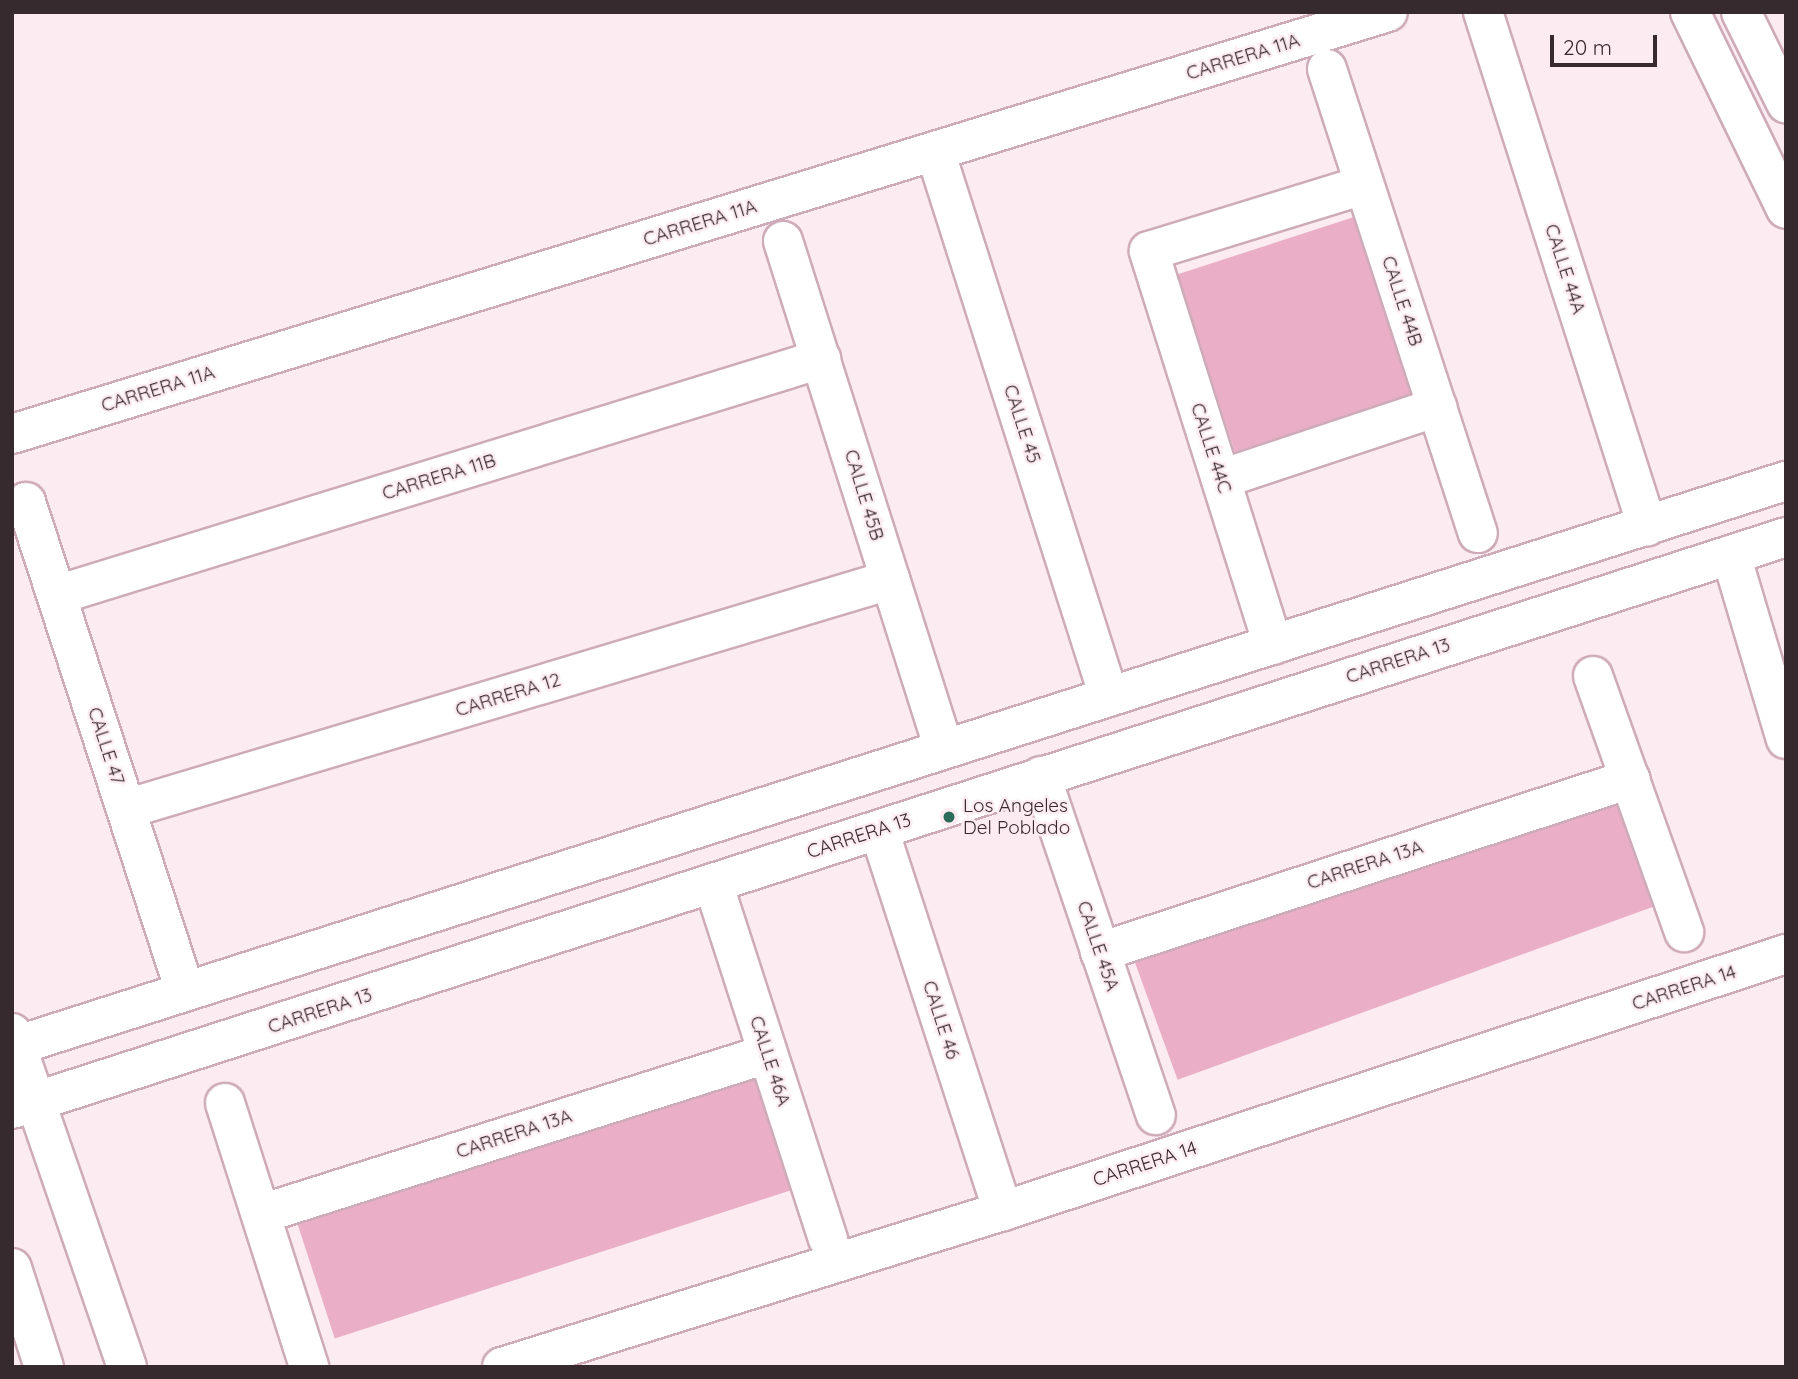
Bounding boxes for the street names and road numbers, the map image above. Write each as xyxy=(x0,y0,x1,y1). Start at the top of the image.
street label: CARRERA 11A xyxy=(1183,29,1303,85)
street label: CARRERA 11A xyxy=(640,195,760,251)
street label: CALLE 44A xyxy=(1540,221,1590,317)
street label: CALLE 44B xyxy=(1377,253,1427,349)
street label: CARRERA 11A xyxy=(98,361,218,417)
street label: CALLE 45 xyxy=(999,382,1045,466)
street label: CALLE 44C xyxy=(1186,400,1236,496)
street label: CALLE 45B xyxy=(839,447,889,543)
street label: CARRERA 11B xyxy=(379,449,499,505)
street label: CARRERA 13 xyxy=(1343,633,1453,689)
street label: CARRERA 12 xyxy=(453,668,563,722)
street label: CALLE 47 xyxy=(83,704,129,788)
street label: CARRERA 13 xyxy=(804,808,914,864)
street label: CARRERA 13A xyxy=(1304,836,1426,894)
street label: CALLE 45A xyxy=(1072,898,1124,994)
street label: CARRERA 14 xyxy=(1629,960,1739,1016)
street label: CALLE 46 xyxy=(918,978,964,1062)
street label: CARRERA 13 xyxy=(265,983,375,1039)
street label: CALLE 46A xyxy=(745,1013,795,1109)
street label: CARRERA 13A xyxy=(453,1105,575,1163)
street label: CARRERA 14 xyxy=(1090,1136,1200,1192)

